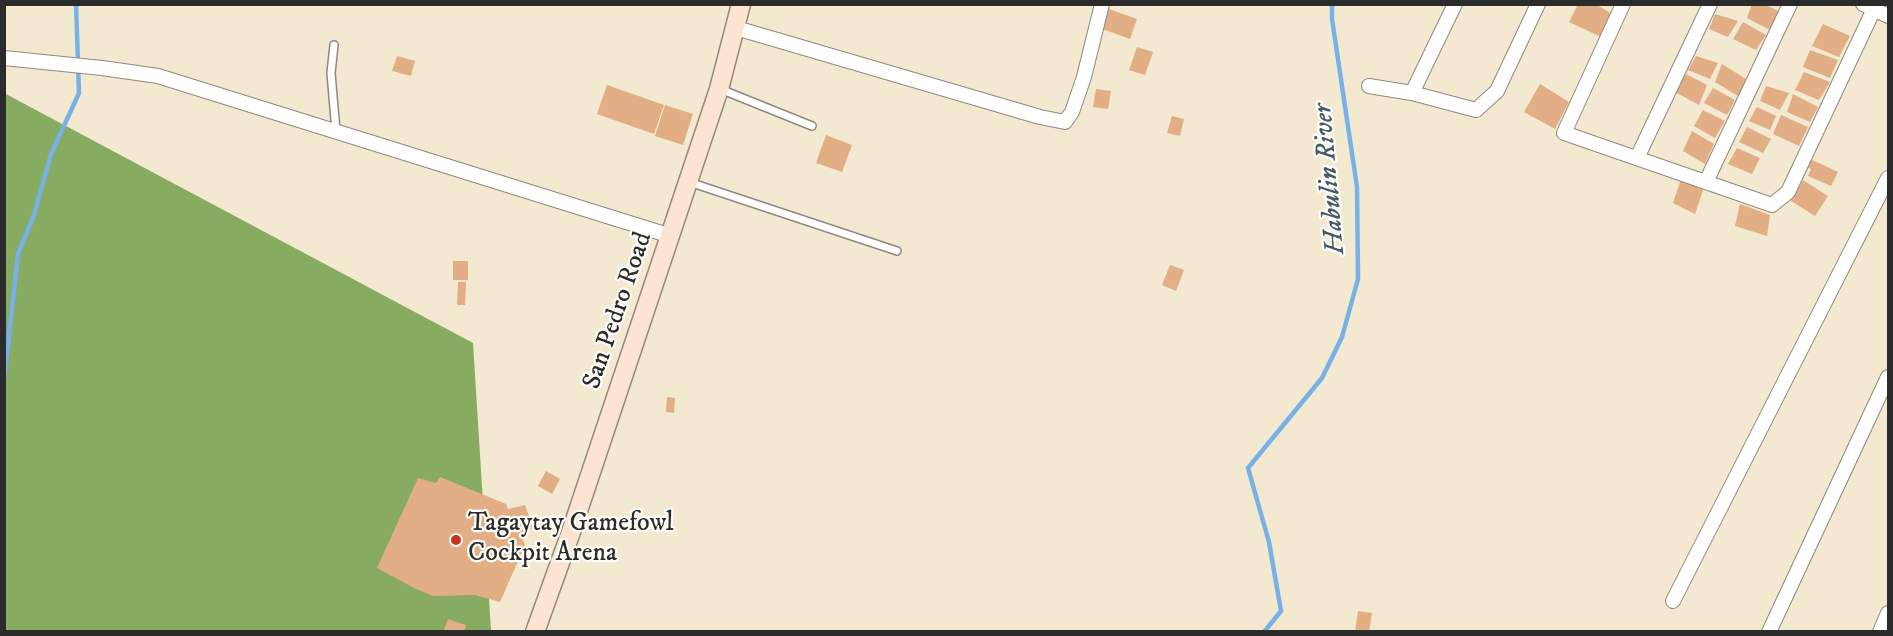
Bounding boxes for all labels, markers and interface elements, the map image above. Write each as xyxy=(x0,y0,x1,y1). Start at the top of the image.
water label: Habulin River xyxy=(1308,102,1354,256)
street label: San Pedro Road xyxy=(578,228,660,394)
place label: Tagaytay Gamefowl Cockpit Arena xyxy=(468,509,674,570)
marker: Tagaytay Gamefowl Cockpit Arena xyxy=(449,533,463,547)

